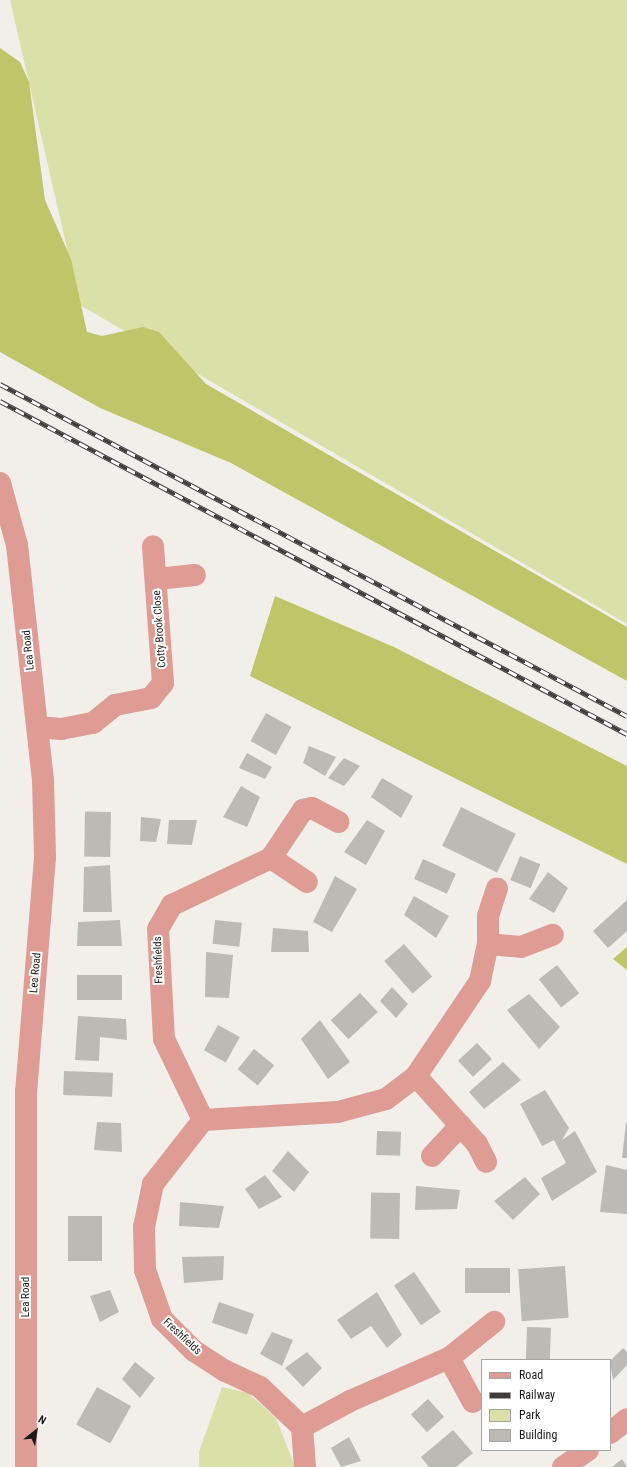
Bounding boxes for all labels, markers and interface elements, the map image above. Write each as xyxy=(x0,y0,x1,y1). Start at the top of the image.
street label: Cotty Brook Close xyxy=(151,590,169,668)
street label: Lea Road xyxy=(20,629,38,671)
street label: Freshfields xyxy=(152,936,166,984)
street label: Lea Road xyxy=(28,952,44,994)
street label: Lea Road xyxy=(19,1277,33,1317)
street label: Freshfields xyxy=(160,1316,204,1358)
legend xyxy=(481,1359,611,1451)
text: Road xyxy=(519,1368,543,1382)
text: Railway xyxy=(519,1388,555,1402)
text: Park xyxy=(519,1408,540,1422)
north arrow xyxy=(16,1411,56,1451)
text: N xyxy=(36,1413,48,1427)
text: Building xyxy=(519,1428,557,1442)

